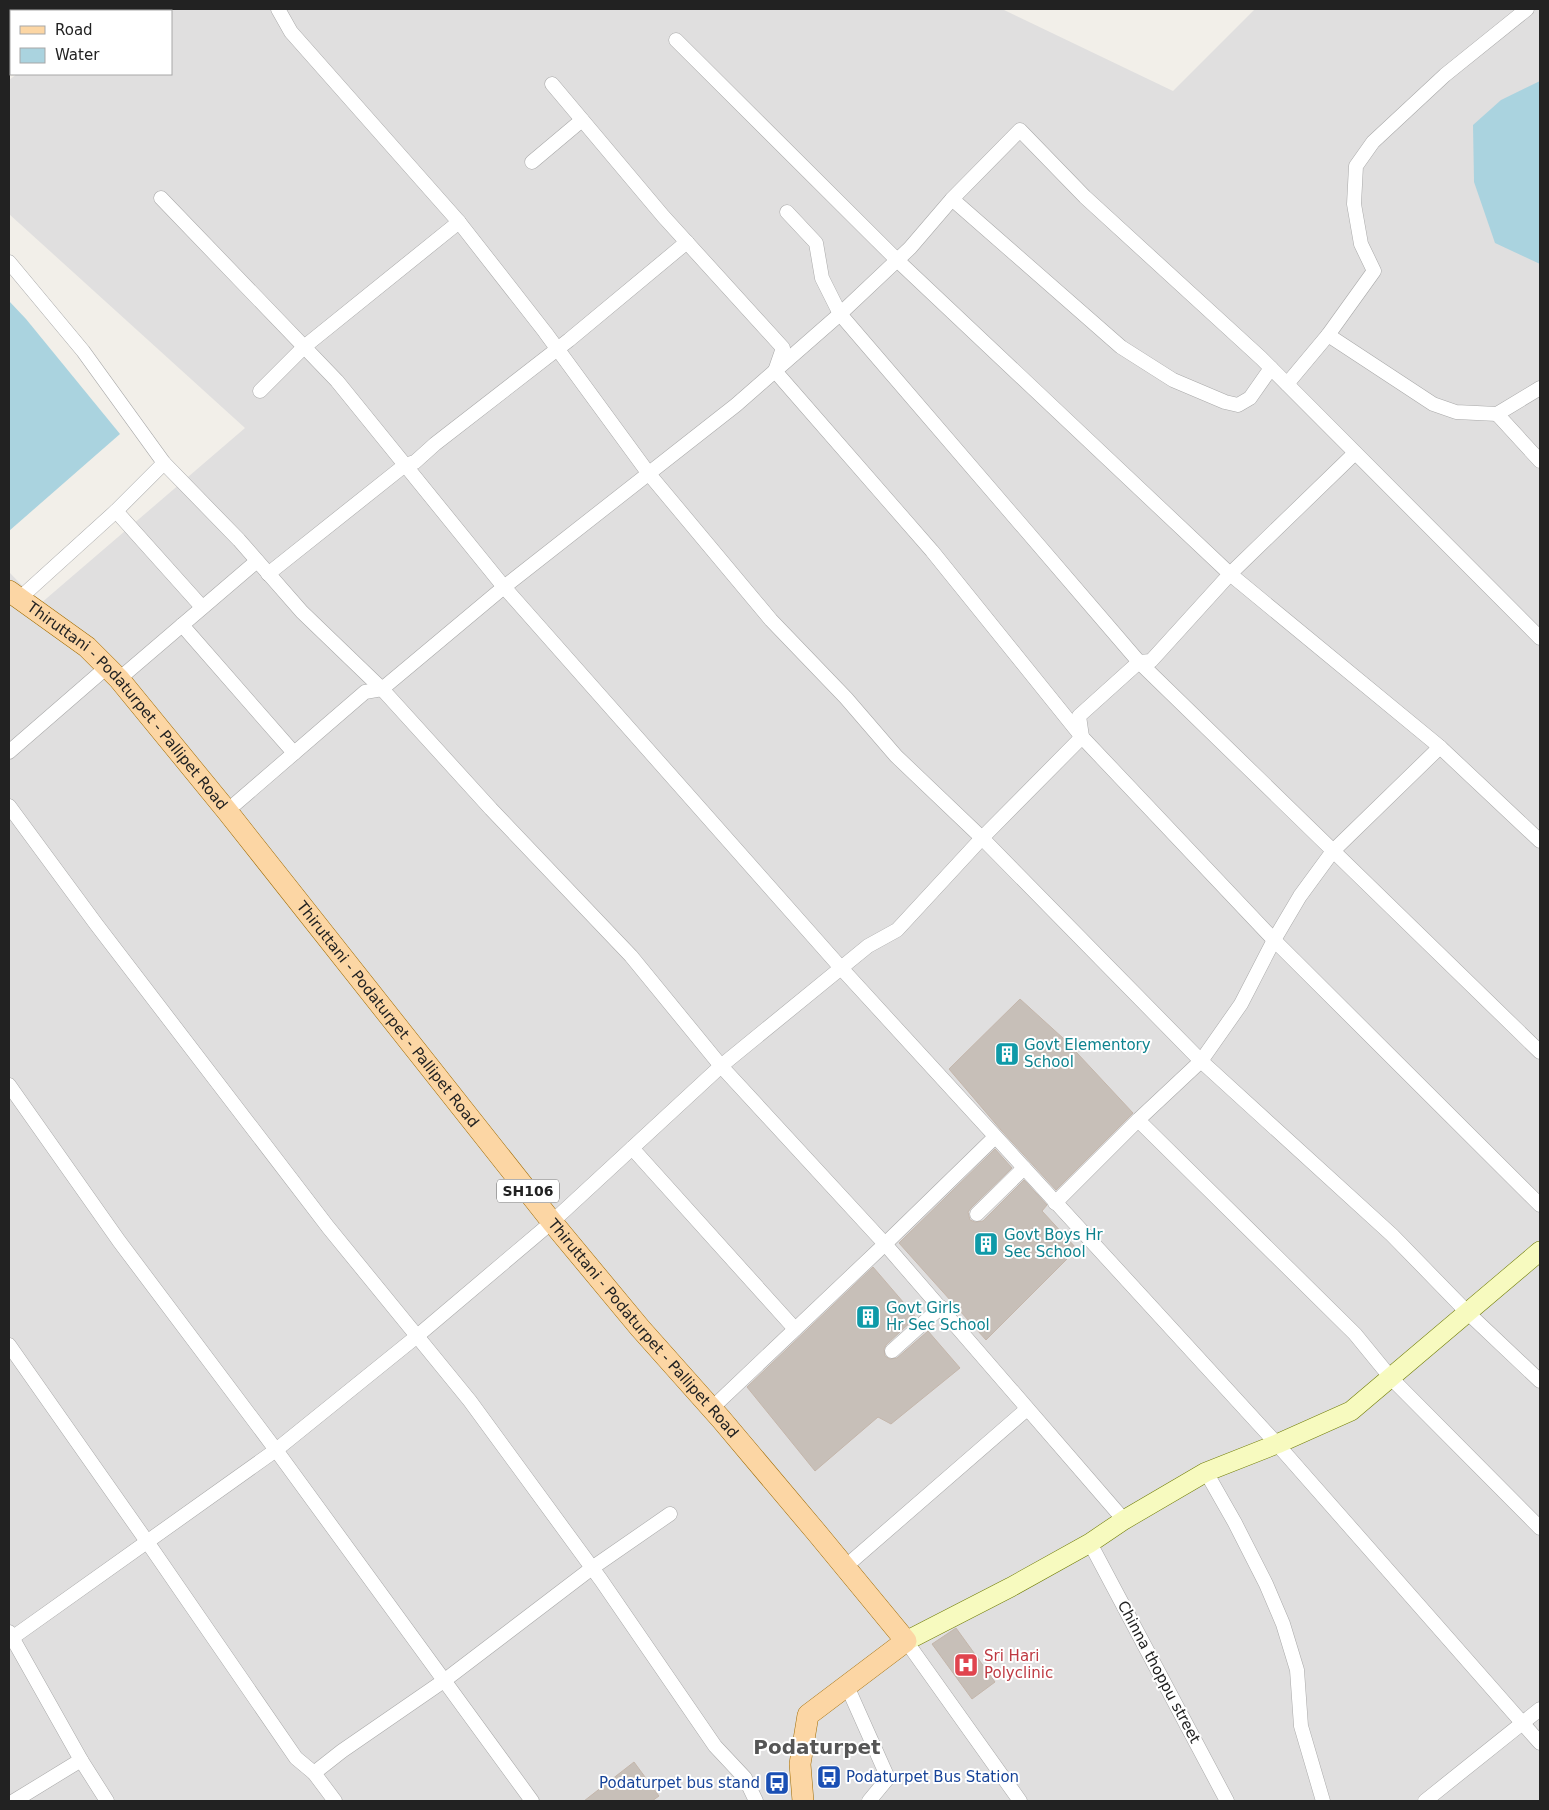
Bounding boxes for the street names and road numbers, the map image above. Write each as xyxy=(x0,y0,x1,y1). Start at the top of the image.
street label: Thiruttani - Podaturpet - Pallipet Road xyxy=(23,597,231,813)
street label: Thiruttani - Podaturpet - Pallipet Road xyxy=(292,897,483,1131)
road number: SH106 xyxy=(497,1180,559,1202)
street label: Thiruttani - Podaturpet - Pallipet Road xyxy=(544,1214,742,1442)
street label: Chinna thoppu street xyxy=(1114,1598,1204,1746)

